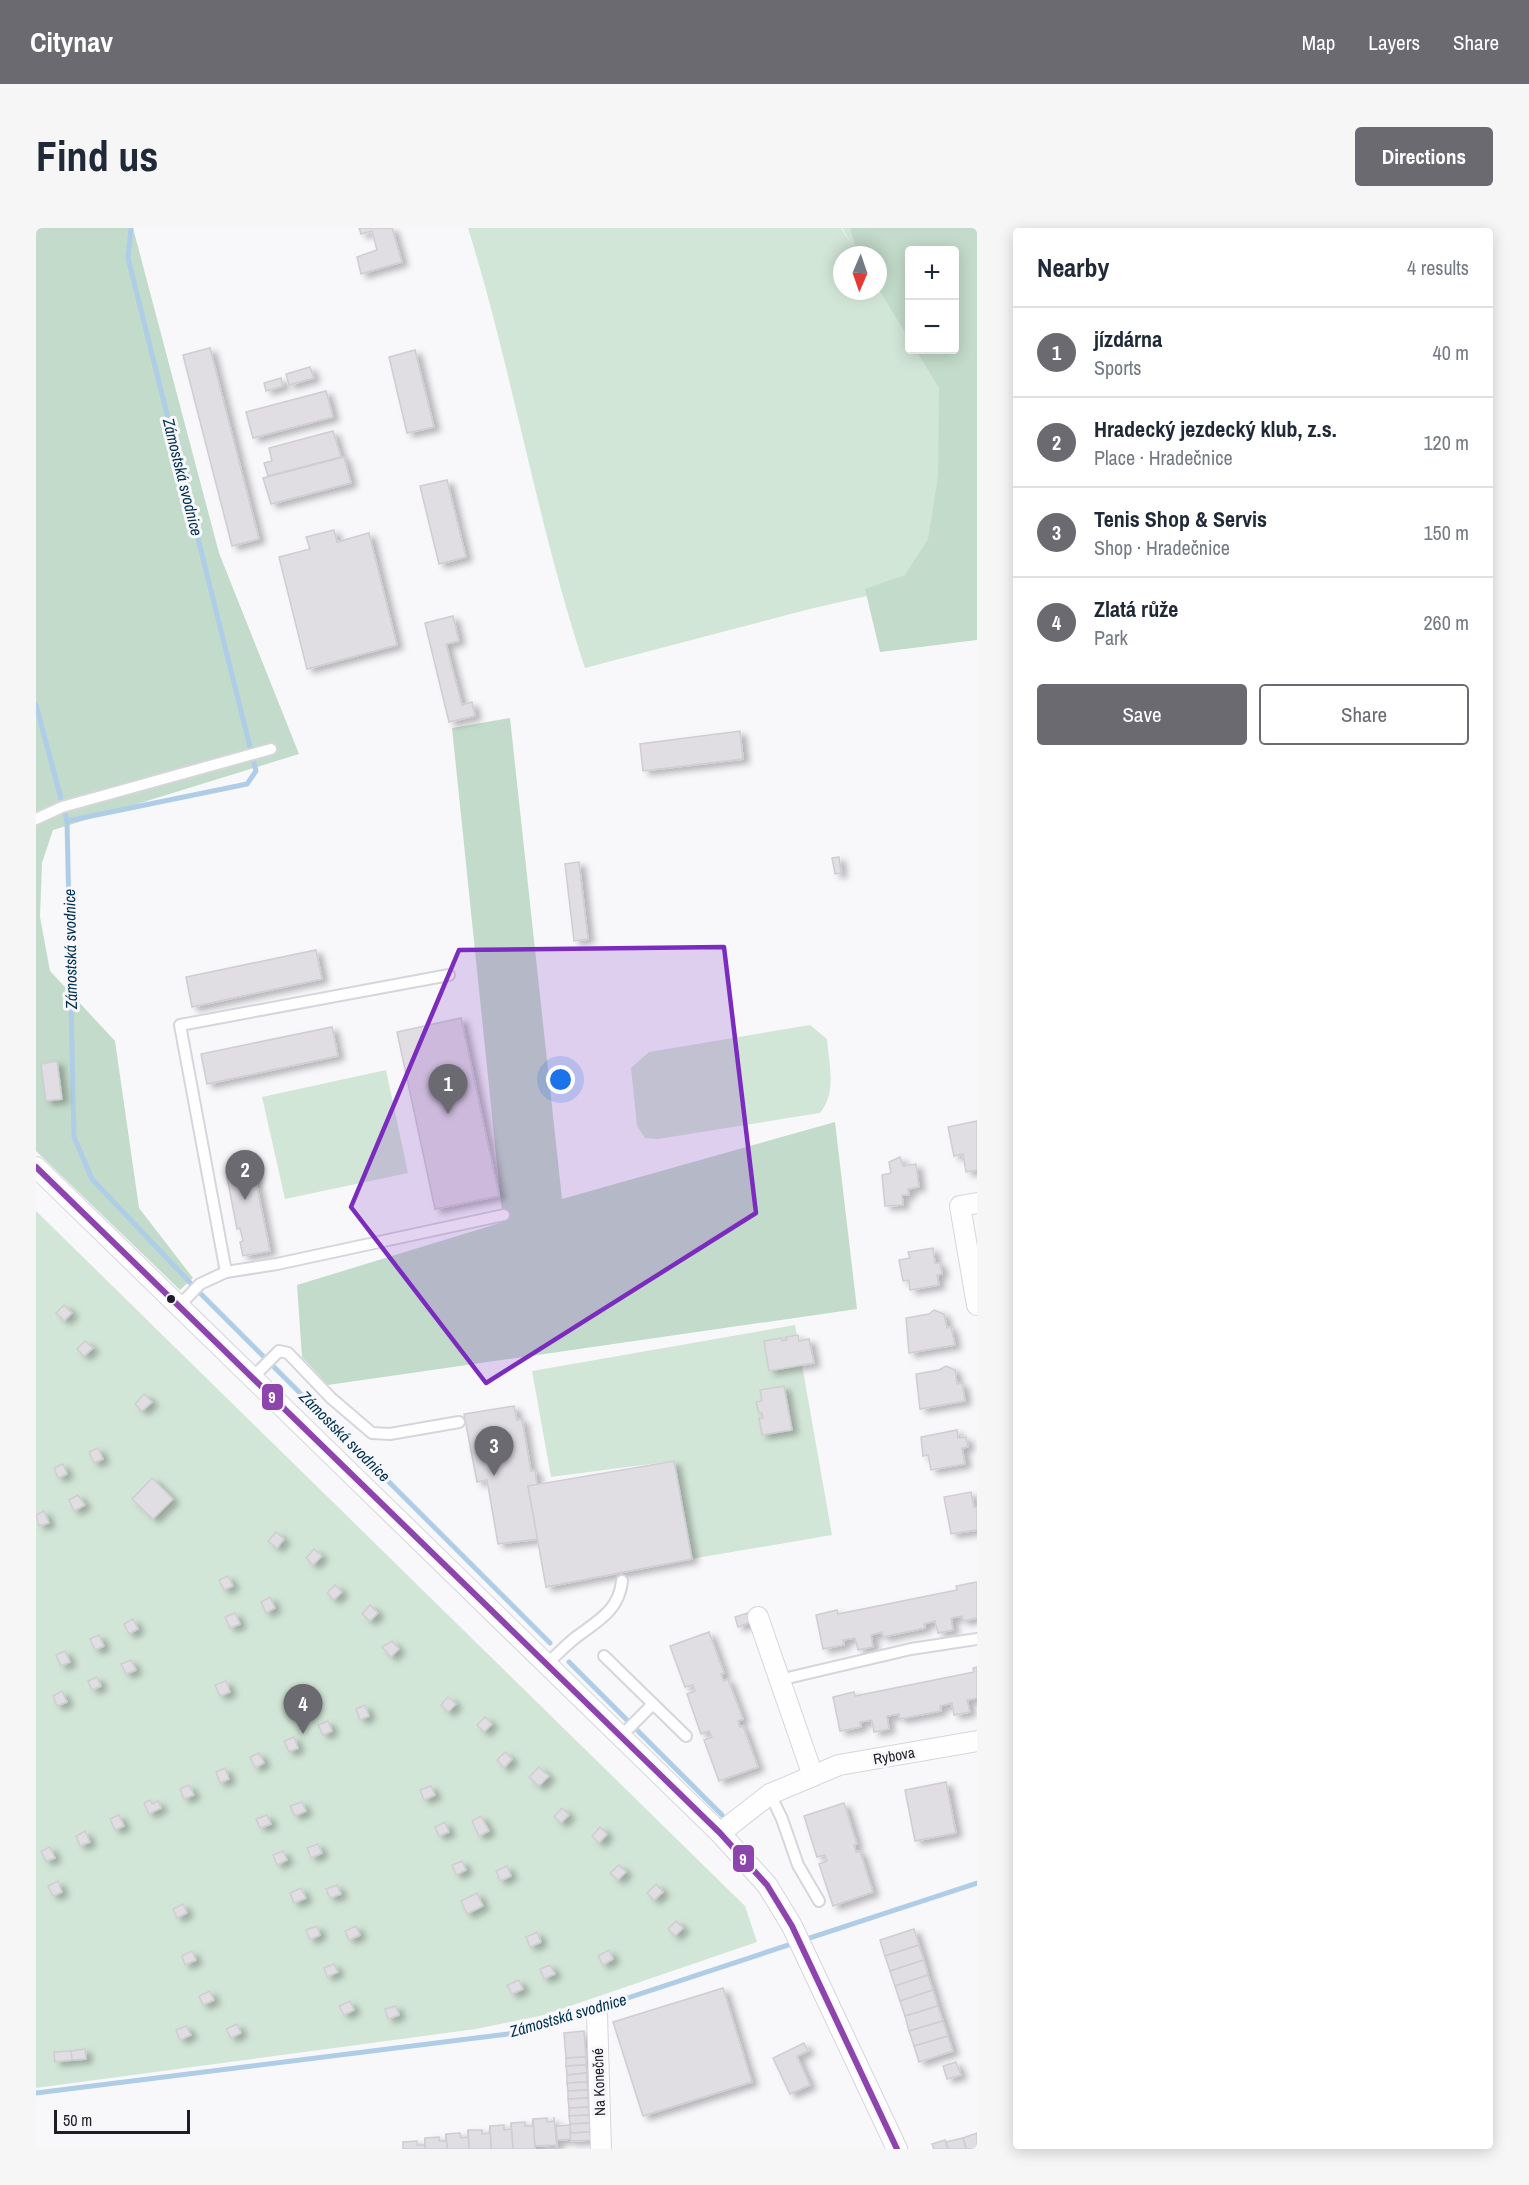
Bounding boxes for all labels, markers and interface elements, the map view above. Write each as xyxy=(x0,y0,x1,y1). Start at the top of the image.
text: Citynav xyxy=(30,23,113,61)
text: Map xyxy=(1302,28,1335,57)
text: Layers xyxy=(1368,28,1420,57)
text: Share xyxy=(1453,28,1499,57)
button: Directions xyxy=(1355,127,1493,186)
text: Find us xyxy=(36,128,158,184)
north arrow xyxy=(833,246,887,300)
map controls xyxy=(905,246,959,354)
button: + xyxy=(905,246,959,300)
text: Nearby xyxy=(1037,250,1109,285)
text: 4 results xyxy=(1407,254,1469,281)
button: − xyxy=(905,300,959,354)
text: jízdárna xyxy=(1094,324,1162,354)
text: 1 xyxy=(1052,339,1061,366)
text: 40 m xyxy=(1433,339,1469,366)
text: Sports xyxy=(1094,354,1141,381)
text: Hradecký jezdecký klub, z.s. xyxy=(1094,414,1337,444)
water label: Zámostská svodnice xyxy=(158,415,208,538)
text: 2 xyxy=(1052,429,1061,456)
text: 120 m xyxy=(1423,429,1469,456)
text: Place · Hradečnice xyxy=(1094,444,1233,471)
text: Tenis Shop & Servis xyxy=(1094,504,1267,534)
text: 3 xyxy=(1052,519,1061,546)
text: 150 m xyxy=(1423,519,1469,546)
text: Shop · Hradečnice xyxy=(1094,534,1230,561)
text: Zlatá růže xyxy=(1094,594,1178,624)
text: 4 xyxy=(1052,609,1061,636)
text: 260 m xyxy=(1423,609,1469,636)
text: Park xyxy=(1094,624,1128,651)
button: Save xyxy=(1037,684,1247,745)
button: Share xyxy=(1259,684,1469,745)
water label: Zámostská svodnice xyxy=(58,889,82,1010)
pin: 1 xyxy=(428,1064,468,1114)
your location xyxy=(546,1065,575,1094)
pin: 2 xyxy=(226,1150,264,1200)
unlabelled marker xyxy=(165,1293,177,1305)
line badge: 9 xyxy=(261,1383,284,1411)
water label: Zámostská svodnice xyxy=(294,1385,395,1486)
text: 9 xyxy=(268,1386,276,1408)
pin: 3 xyxy=(474,1426,514,1476)
pin: 4 xyxy=(284,1684,322,1734)
street label: Rybova xyxy=(872,1742,916,1769)
line badge: 9 xyxy=(732,1844,755,1873)
text: 9 xyxy=(739,1848,747,1870)
water label: Zámostská svodnice xyxy=(506,1988,629,2042)
street label: Na Konečné xyxy=(587,2048,610,2116)
scale bar xyxy=(54,2107,190,2134)
text: 50 m xyxy=(63,2109,92,2131)

